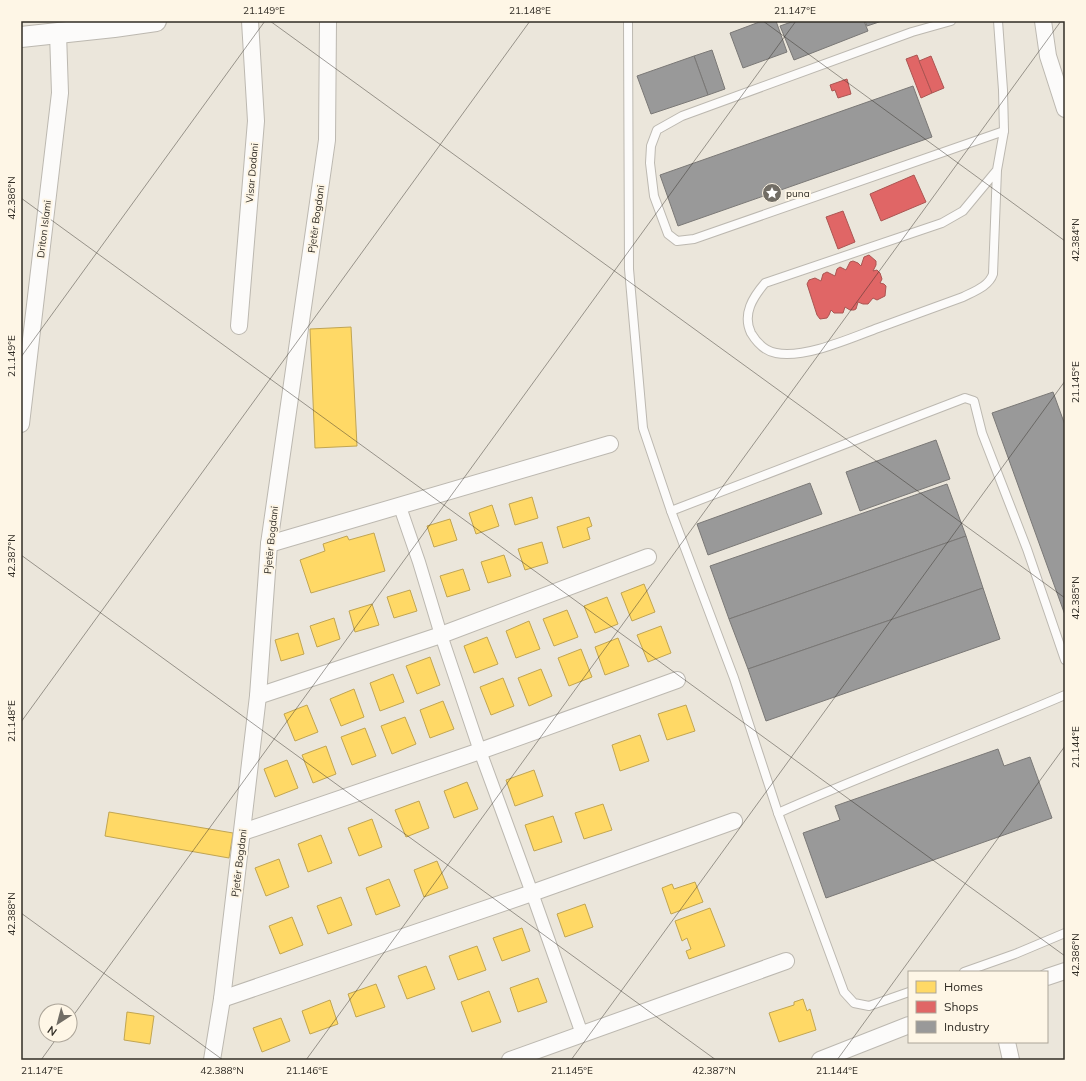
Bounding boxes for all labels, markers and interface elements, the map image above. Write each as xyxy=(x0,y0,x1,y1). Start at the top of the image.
text: 21.149°E xyxy=(243,4,285,17)
text: 21.148°E xyxy=(509,4,551,17)
text: 21.147°E xyxy=(774,4,816,17)
street label: Visar Dodani xyxy=(243,143,261,203)
text: 42.386°N xyxy=(5,176,18,220)
place icon: puna xyxy=(761,182,783,204)
street label: Pjetër Bogdani xyxy=(305,184,327,254)
place label: puna xyxy=(786,187,810,200)
street label: Driton Islami xyxy=(34,199,54,259)
text: 42.384°N xyxy=(1069,218,1082,262)
text: 21.149°E xyxy=(5,335,18,377)
text: 21.145°E xyxy=(1069,361,1082,403)
street label: Pjetër Bogdani xyxy=(261,505,281,575)
text: 42.387°N xyxy=(5,534,18,578)
text: 42.385°N xyxy=(1069,576,1082,620)
text: 21.148°E xyxy=(5,700,18,742)
text: 21.144°E xyxy=(1069,726,1082,768)
street label: Pjetër Bogdani xyxy=(228,828,250,898)
text: 42.388°N xyxy=(5,892,18,936)
text: 42.386°N xyxy=(1069,933,1082,977)
legend xyxy=(908,971,1048,1043)
text: Homes xyxy=(944,979,983,994)
text: Shops xyxy=(944,999,979,1014)
north arrow xyxy=(38,1003,78,1043)
text: Industry xyxy=(944,1019,990,1034)
text: N xyxy=(45,1023,60,1039)
text: 21.147°E xyxy=(21,1064,63,1077)
text: 42.388°N xyxy=(200,1064,244,1077)
text: 21.146°E xyxy=(286,1064,328,1077)
text: 21.145°E xyxy=(551,1064,593,1077)
text: 42.387°N xyxy=(692,1064,736,1077)
text: 21.144°E xyxy=(816,1064,858,1077)

